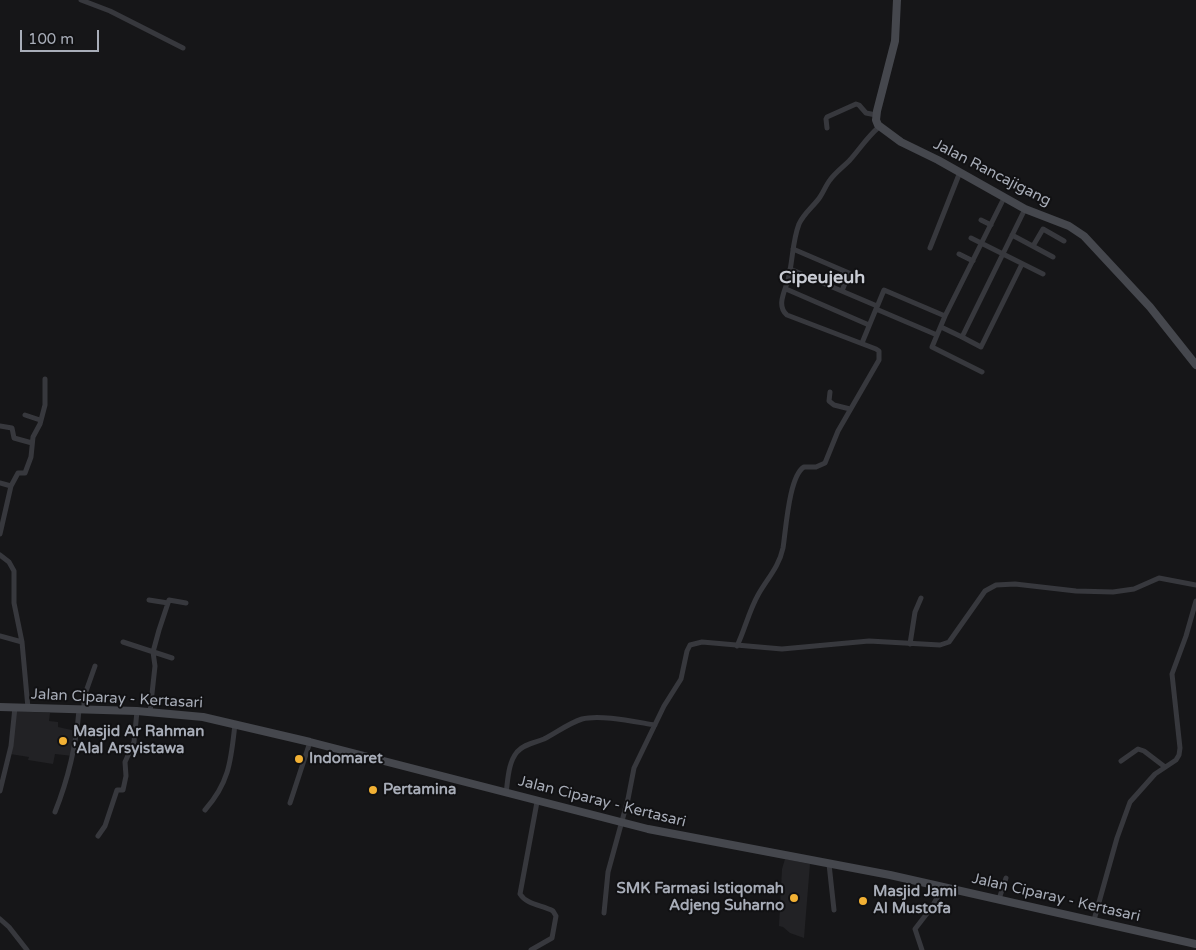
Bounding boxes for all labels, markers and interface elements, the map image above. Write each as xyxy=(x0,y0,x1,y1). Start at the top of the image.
scale bar xyxy=(22,20,101,52)
text: 100 m xyxy=(28,30,74,48)
street label: Jalan Rancajigang xyxy=(930,136,1054,210)
district label: Cipeujeuh xyxy=(779,267,865,289)
street label: Jalan Ciparay - Kertasari xyxy=(31,686,203,712)
place label: Masjid Ar Rahman 'Alal Arsyistawa xyxy=(73,723,204,758)
marker: Masjid Ar Rahman 'Alal Arsyistawa xyxy=(57,735,69,747)
place label: Indomaret xyxy=(309,750,383,768)
marker: Indomaret xyxy=(293,753,305,765)
street label: Jalan Ciparay - Kertasari xyxy=(516,772,688,832)
place label: Pertamina xyxy=(383,781,456,799)
marker: Pertamina xyxy=(367,784,379,796)
street label: Jalan Ciparay - Kertasari xyxy=(970,870,1142,926)
place label: SMK Farmasi Istiqomah Adjeng Suharno xyxy=(616,880,784,915)
place label: Masjid Jami Al Mustofa xyxy=(873,883,957,918)
marker: SMK Farmasi Istiqomah Adjeng Suharno xyxy=(788,892,800,904)
marker: Masjid Jami Al Mustofa xyxy=(857,895,869,907)

